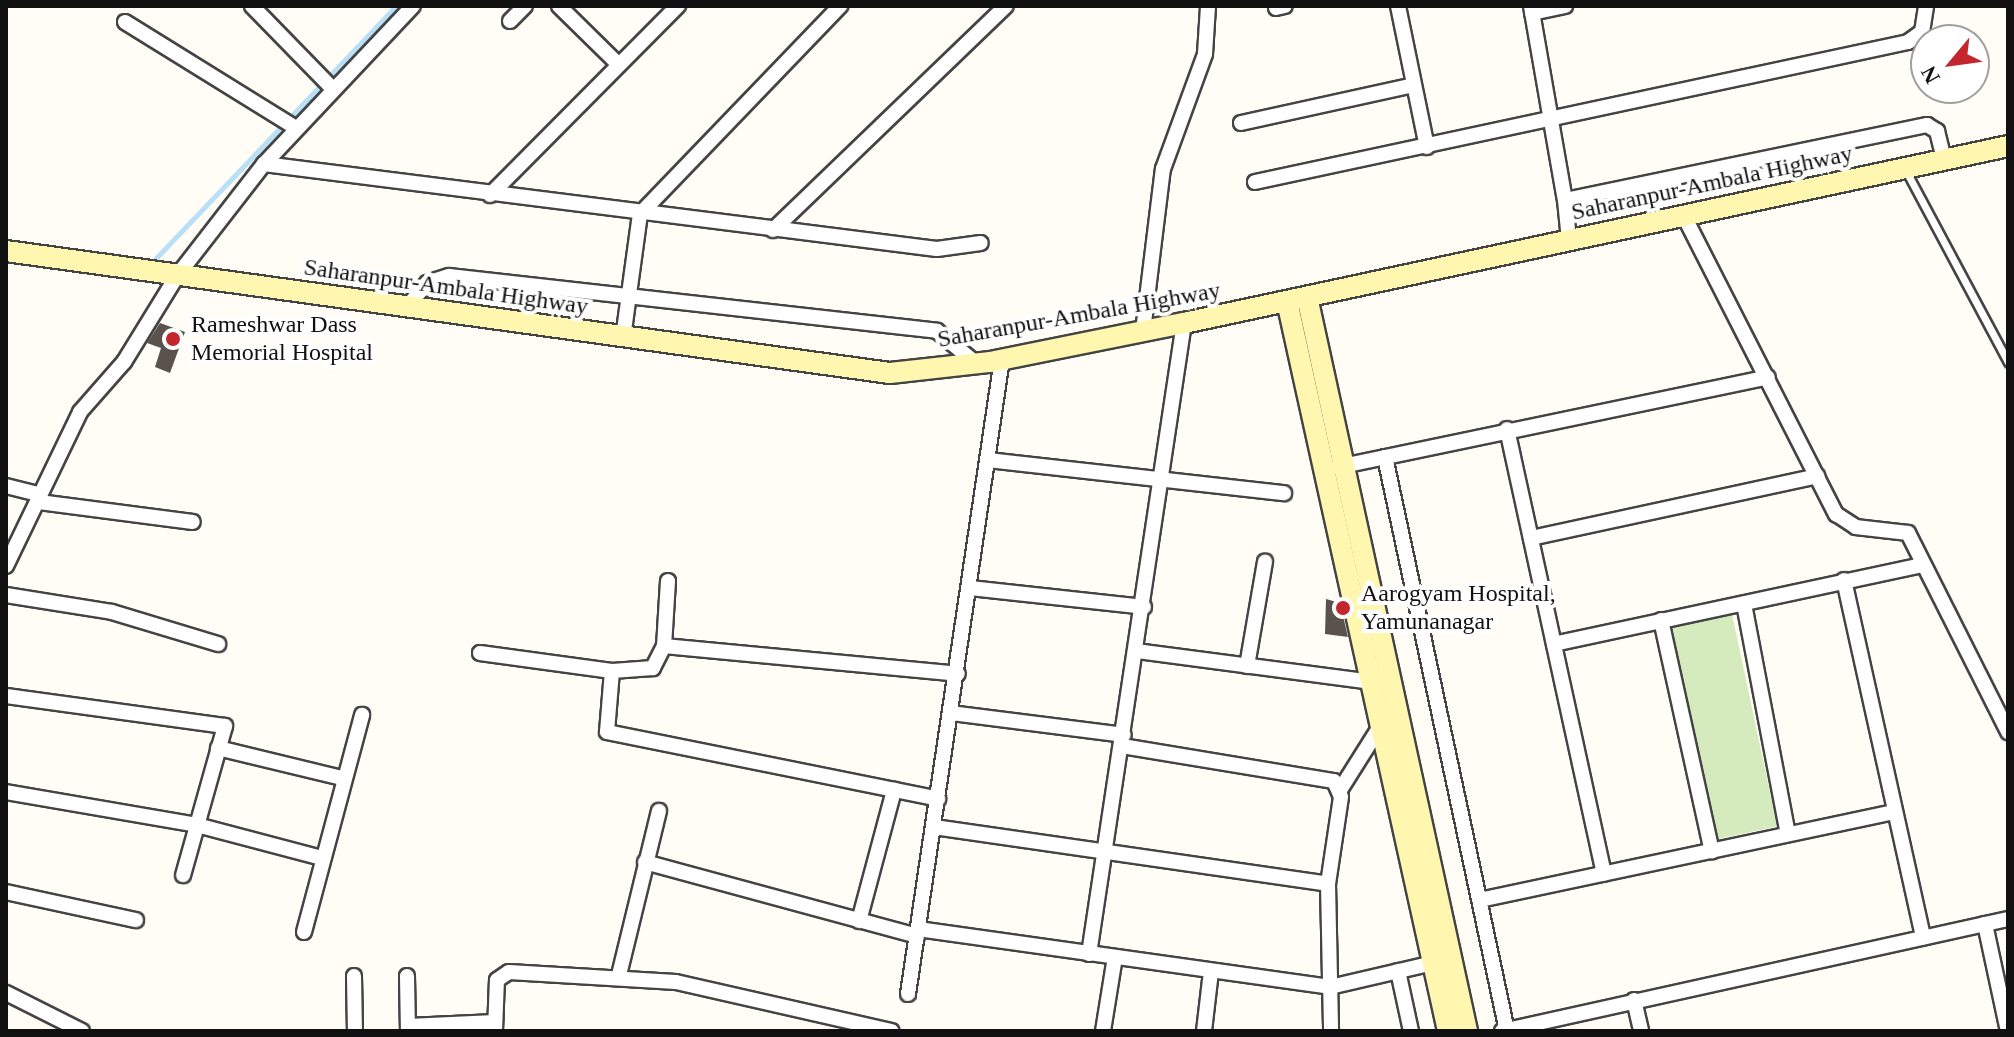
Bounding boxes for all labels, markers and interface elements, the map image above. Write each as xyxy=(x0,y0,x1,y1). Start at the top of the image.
north arrow xyxy=(1910,24,1990,104)
text: N xyxy=(1916,62,1945,88)
street label: Saharanpur-Ambala Highway xyxy=(1569,139,1855,227)
street label: Saharanpur-Ambala Highway xyxy=(302,253,590,321)
street label: Saharanpur-Ambala Highway xyxy=(935,276,1223,354)
place label: Rameshwar Dass Memorial Hospital xyxy=(191,311,373,367)
marker: Rameshwar Dass Memorial Hospital xyxy=(162,328,184,350)
place label: Aarogyam Hospital, Yamunanagar xyxy=(1361,580,1556,636)
marker: Aarogyam Hospital, Yamunanagar xyxy=(1332,597,1354,619)

